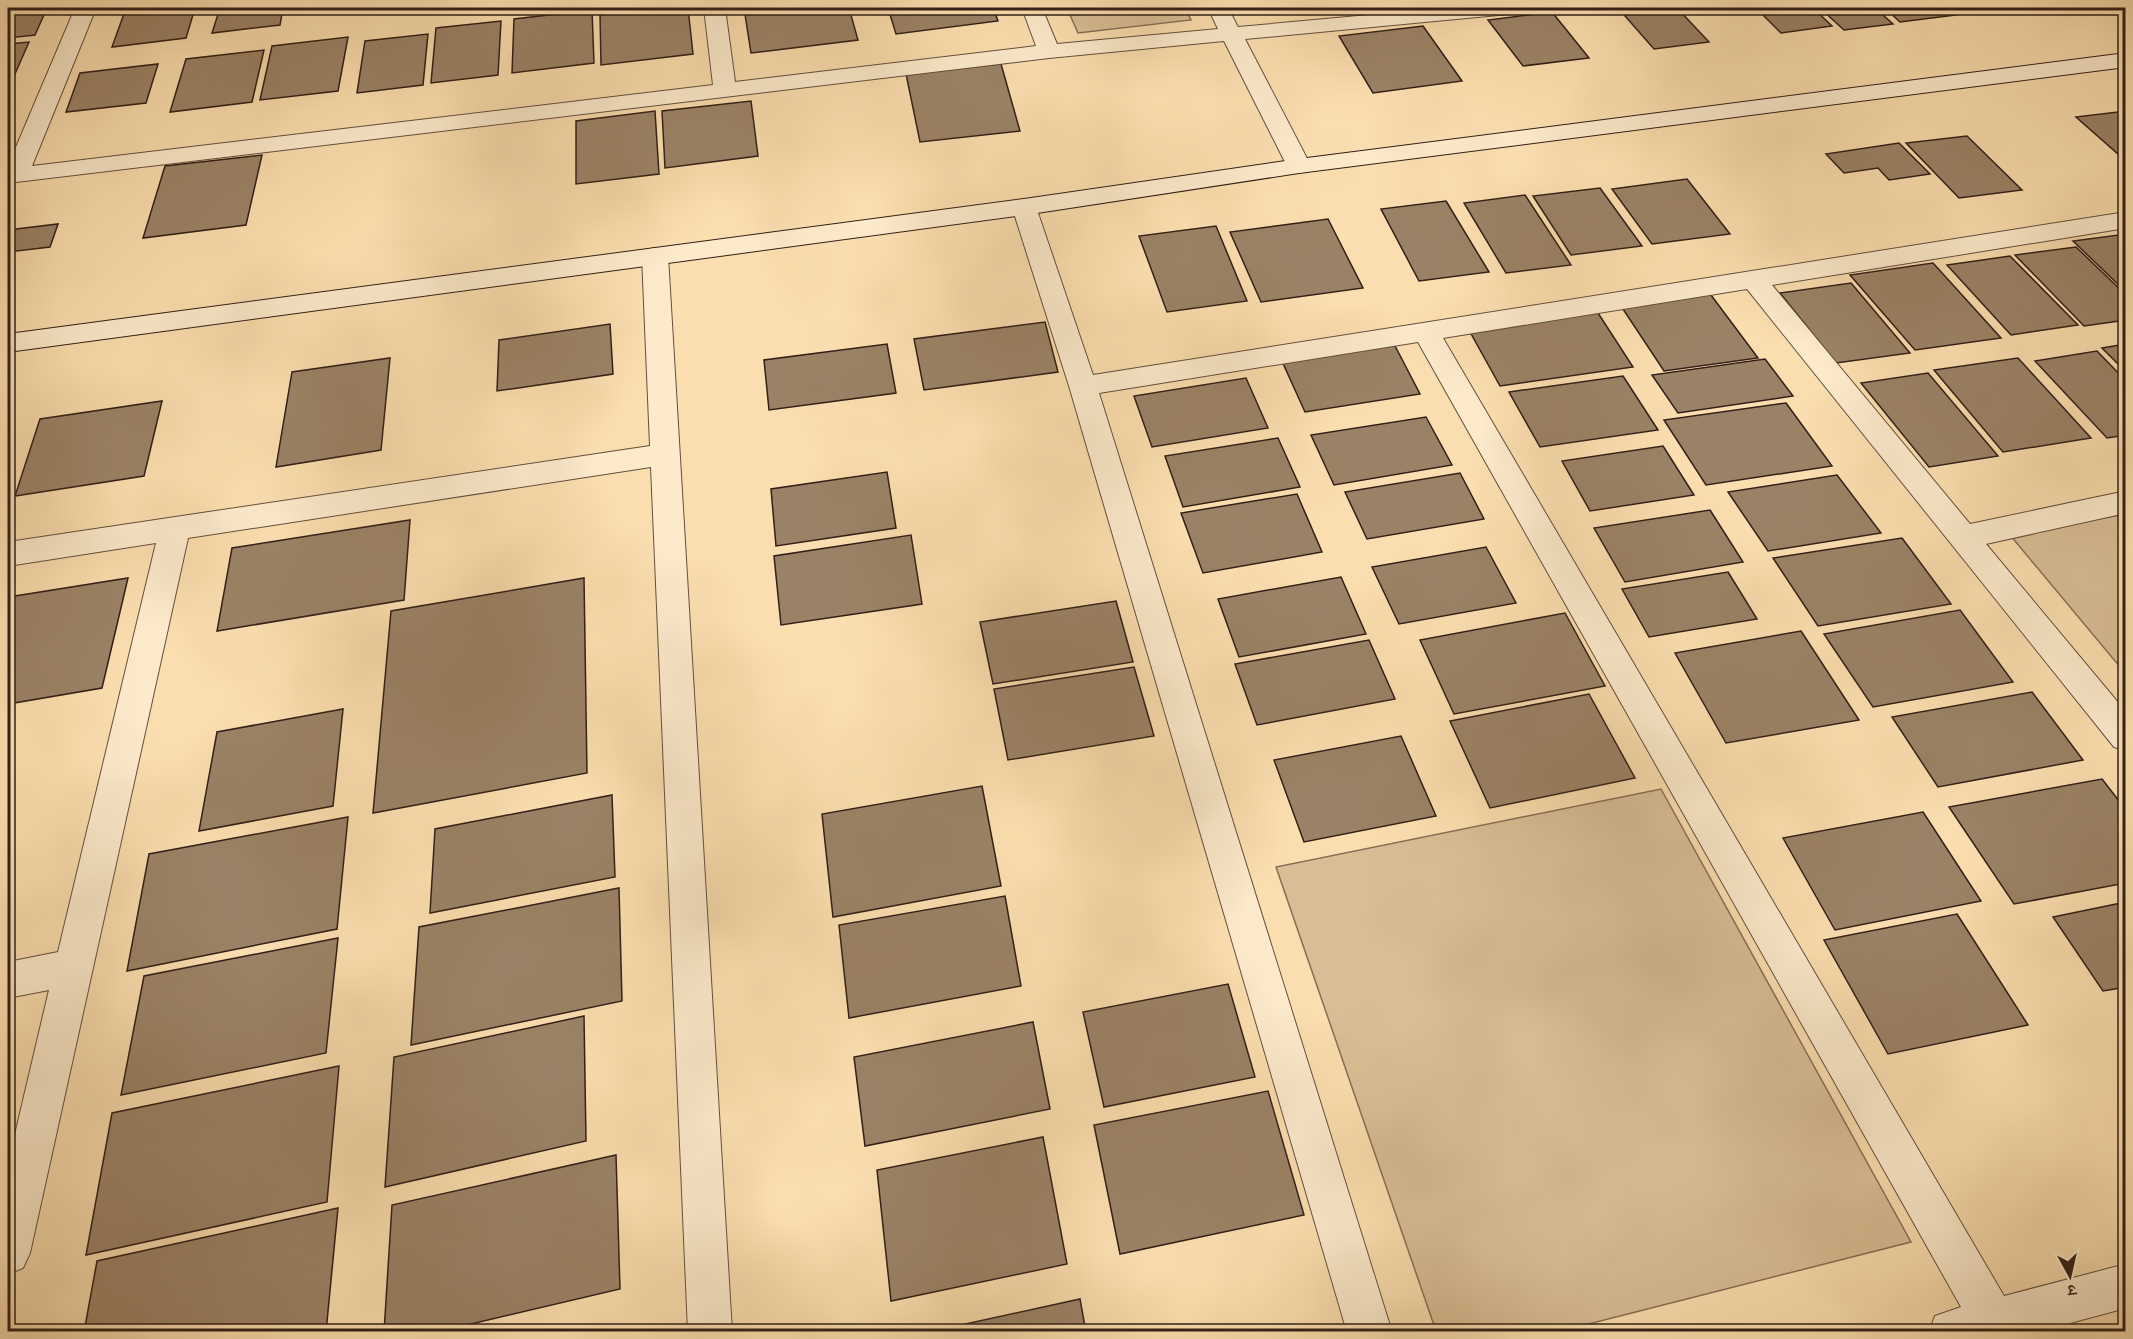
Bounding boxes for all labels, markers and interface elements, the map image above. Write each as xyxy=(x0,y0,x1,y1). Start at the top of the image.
north arrow xyxy=(2040,1246,2100,1306)
text: उ xyxy=(2065,1280,2078,1298)

